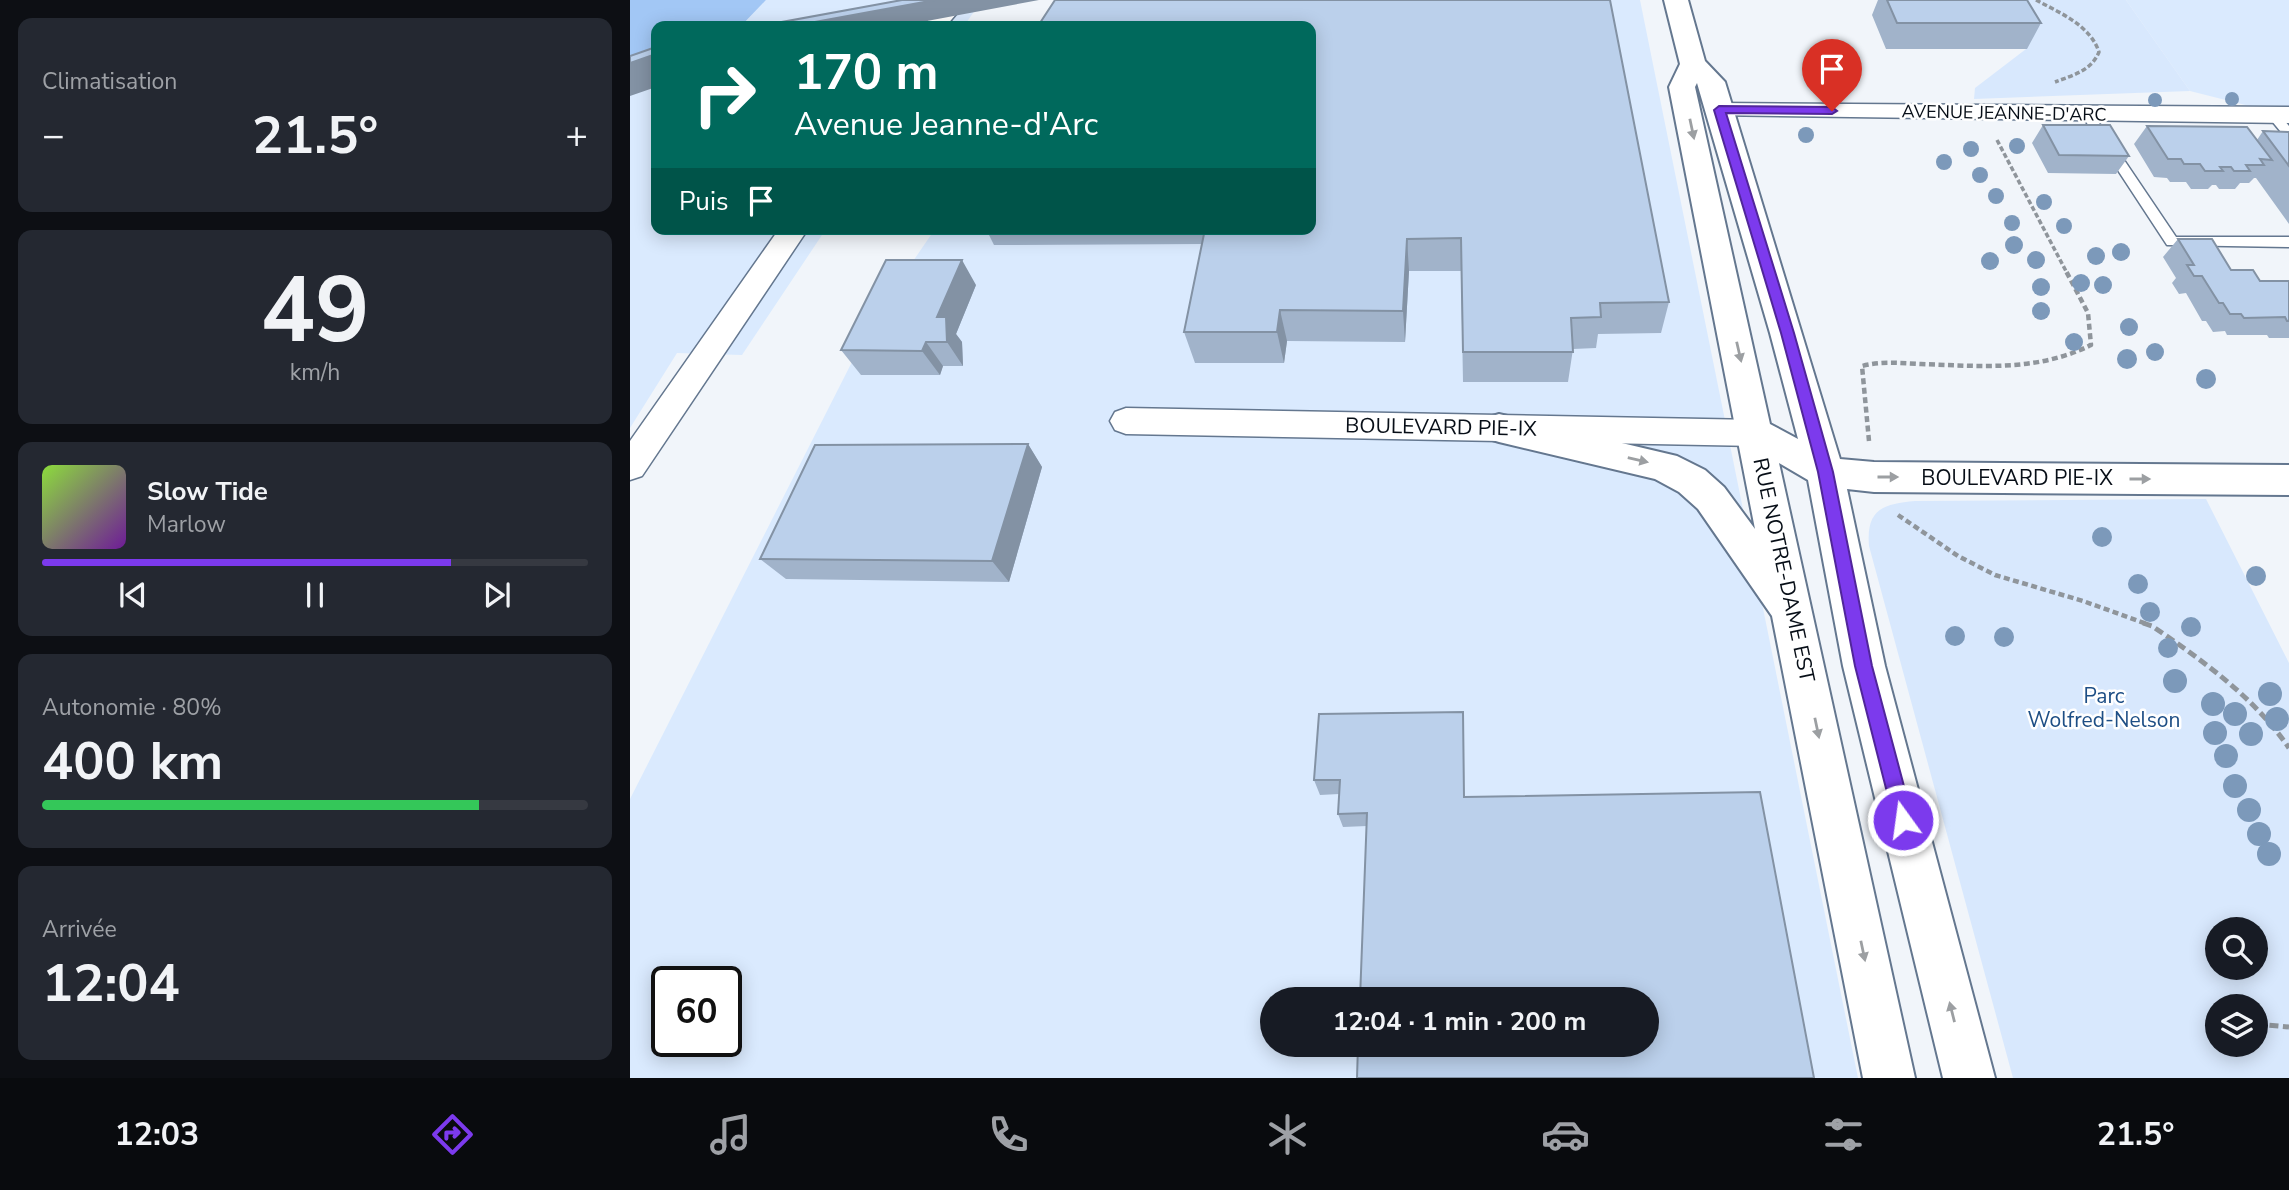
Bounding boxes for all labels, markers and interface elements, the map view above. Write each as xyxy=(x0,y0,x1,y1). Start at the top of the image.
text: 170 m xyxy=(794,39,938,106)
pin xyxy=(1802,39,1862,111)
icon: right xyxy=(679,49,770,140)
icon: arrive xyxy=(1813,50,1851,88)
text: Climatisation xyxy=(42,66,177,97)
street label: AVENUE JEANNE-D'ARC xyxy=(1901,99,2107,127)
text: 21.5° xyxy=(252,100,378,171)
text: Avenue Jeanne-d'Arc xyxy=(794,103,1098,146)
text: − xyxy=(42,110,65,161)
text: + xyxy=(565,110,588,161)
one-way arrow xyxy=(1686,118,1697,140)
icon: arrive xyxy=(742,182,780,220)
text: Puis xyxy=(679,184,728,219)
text: 49 xyxy=(260,249,370,373)
one-way arrow xyxy=(1734,341,1745,363)
text: km/h xyxy=(290,357,340,388)
street label: BOULEVARD PIE-IX xyxy=(1345,411,1537,443)
one-way arrow xyxy=(1627,455,1649,466)
street label: RUE NOTRE-DAME EST xyxy=(1746,455,1822,685)
street label: BOULEVARD PIE-IX xyxy=(1921,464,2113,492)
one-way arrow xyxy=(1877,471,1899,483)
one-way arrow xyxy=(2129,473,2151,485)
text: Slow Tide xyxy=(147,474,268,509)
text: Marlow xyxy=(147,509,226,540)
icon: previous xyxy=(114,576,152,614)
icon: pause xyxy=(296,576,334,614)
icon: next xyxy=(478,576,516,614)
park label: Parc Wolfred-Nelson xyxy=(2028,682,2180,734)
text: Autonomie · 80% xyxy=(42,692,222,723)
one-way arrow xyxy=(1811,717,1822,739)
text: 400 km xyxy=(42,726,223,797)
position arrow xyxy=(1866,783,1940,857)
text: Arrivée xyxy=(42,914,117,945)
map controls xyxy=(2205,917,2268,1057)
button: search xyxy=(2205,917,2268,980)
one-way arrow xyxy=(1857,940,1868,962)
text: 12:04 xyxy=(42,948,180,1019)
speed limit sign: 60 xyxy=(651,966,742,1057)
button: layers xyxy=(2205,994,2268,1057)
one-way arrow xyxy=(1946,1001,1957,1023)
text: 12:04 · 1 min · 200 m xyxy=(1333,1004,1586,1039)
icon: directions xyxy=(428,1110,477,1159)
icon: music xyxy=(706,1110,755,1159)
icon: phone xyxy=(984,1110,1033,1159)
icon: climate xyxy=(1263,1110,1312,1159)
icon: car xyxy=(1541,1110,1590,1159)
icon: filters xyxy=(1819,1110,1868,1159)
text: 12:03 xyxy=(115,1113,199,1156)
text: 21.5° xyxy=(2097,1113,2174,1156)

